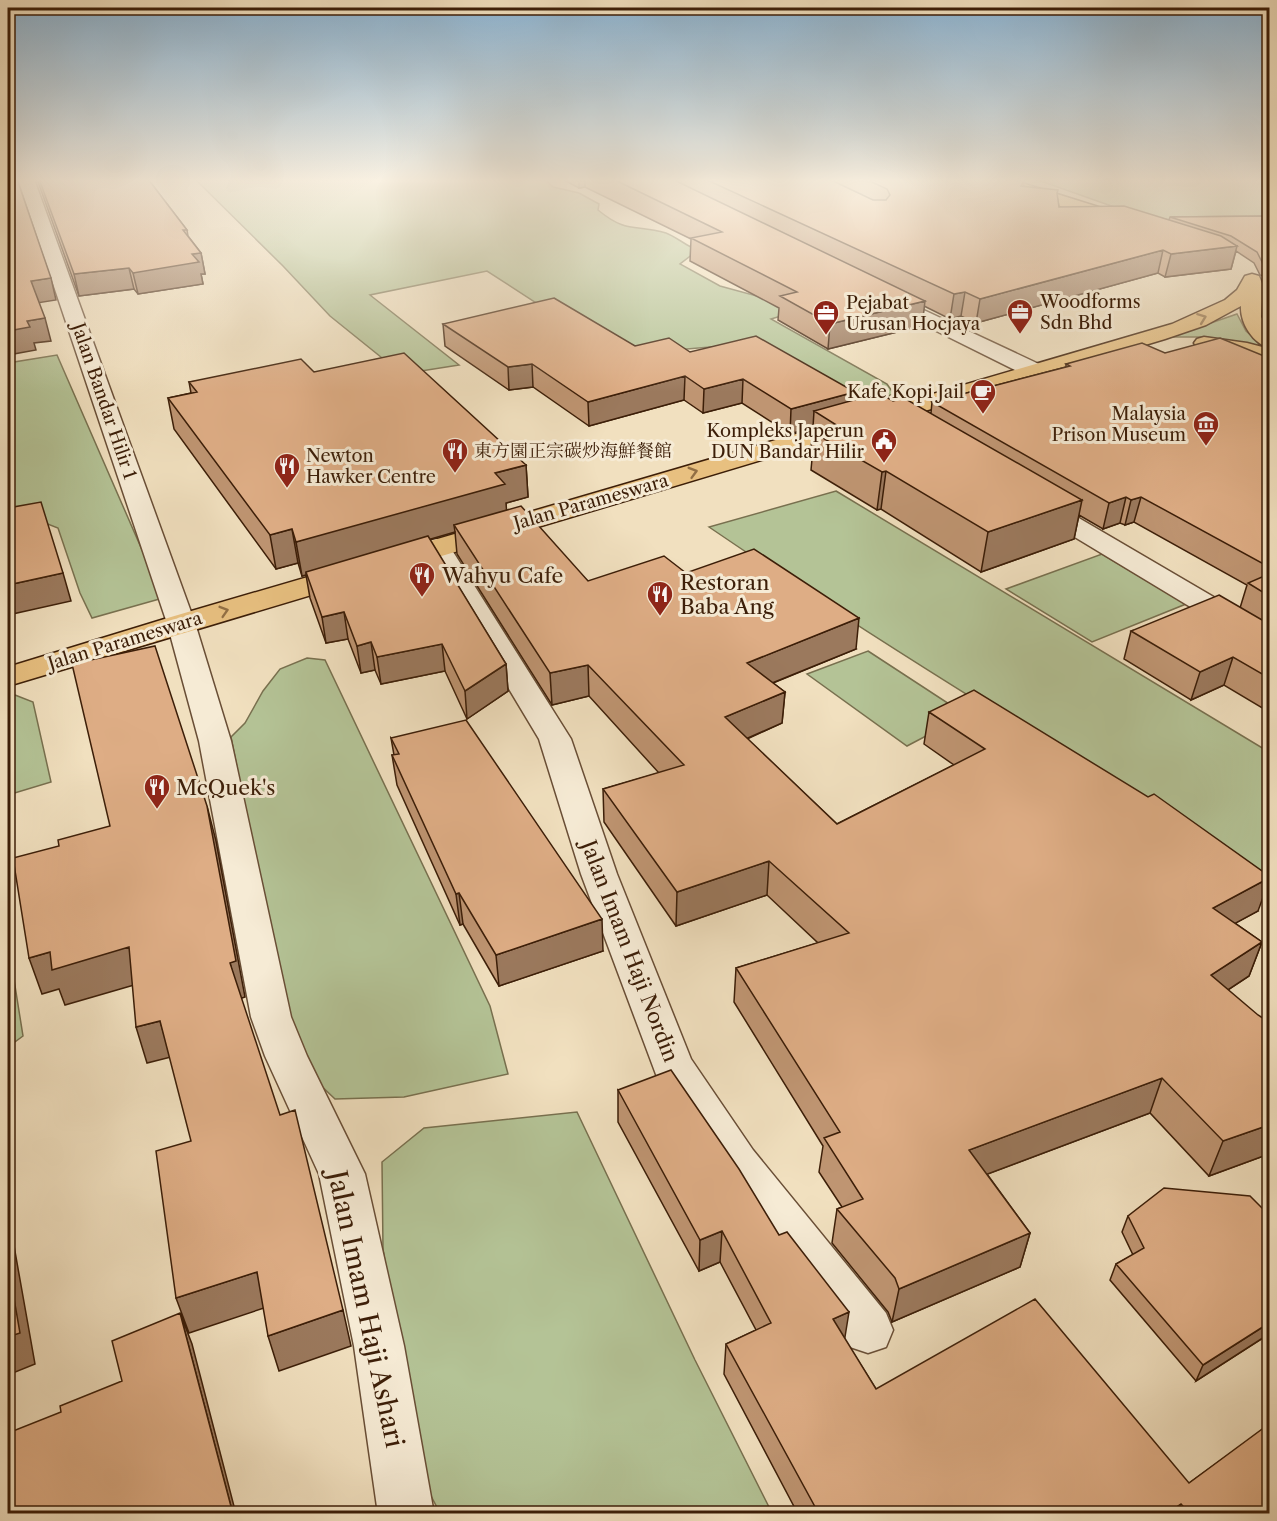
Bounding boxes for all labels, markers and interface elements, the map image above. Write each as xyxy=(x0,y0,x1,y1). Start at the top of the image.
place label: Woodforms Sdn Bhd xyxy=(1039,291,1141,334)
place label: Pejabat Urusan Hocjaya xyxy=(846,292,981,335)
office icon: Woodforms Sdn Bhd xyxy=(1005,297,1035,335)
office icon: Pejabat Urusan Hocjaya xyxy=(811,298,841,336)
one-way arrow xyxy=(1195,313,1206,325)
street label: Jalan Bandar Hilir 1 xyxy=(66,317,141,482)
cafe icon: Kafe Kopi Jail xyxy=(968,377,998,415)
place label: Kafe Kopi Jail xyxy=(847,381,964,403)
place label: Malaysia Prison Museum xyxy=(1051,403,1186,446)
museum icon: Malaysia Prison Museum xyxy=(1191,409,1221,447)
place label: Kompleks Japerun DUN Bandar Hilir xyxy=(707,420,864,463)
public building icon: Kompleks Japerun DUN Bandar Hilir xyxy=(869,426,899,464)
restaurant icon: 東方園正宗碳炒海鮮餐館 xyxy=(440,436,470,474)
place label: 東方園正宗碳炒海鮮餐館 xyxy=(474,440,672,462)
place label: Newton Hawker Centre xyxy=(306,445,436,488)
restaurant icon: Newton Hawker Centre xyxy=(272,451,302,489)
one-way arrow xyxy=(687,467,698,479)
street label: Jalan Parameswara xyxy=(508,469,671,535)
restaurant icon: Wahyu Cafe xyxy=(407,560,437,598)
place label: Wahyu Cafe xyxy=(441,563,563,588)
place label: Restoran Baba Ang xyxy=(680,570,775,619)
restaurant icon: Restoran Baba Ang xyxy=(645,579,675,617)
one-way arrow xyxy=(218,606,229,618)
street label: Jalan Parameswara xyxy=(42,607,205,676)
restaurant icon: McQuek's xyxy=(142,772,172,810)
place label: McQuek's xyxy=(176,775,275,800)
street label: Jalan Imam Haji Nordin xyxy=(575,834,684,1065)
street label: Jalan Imam Haji Ashari xyxy=(320,1164,411,1451)

